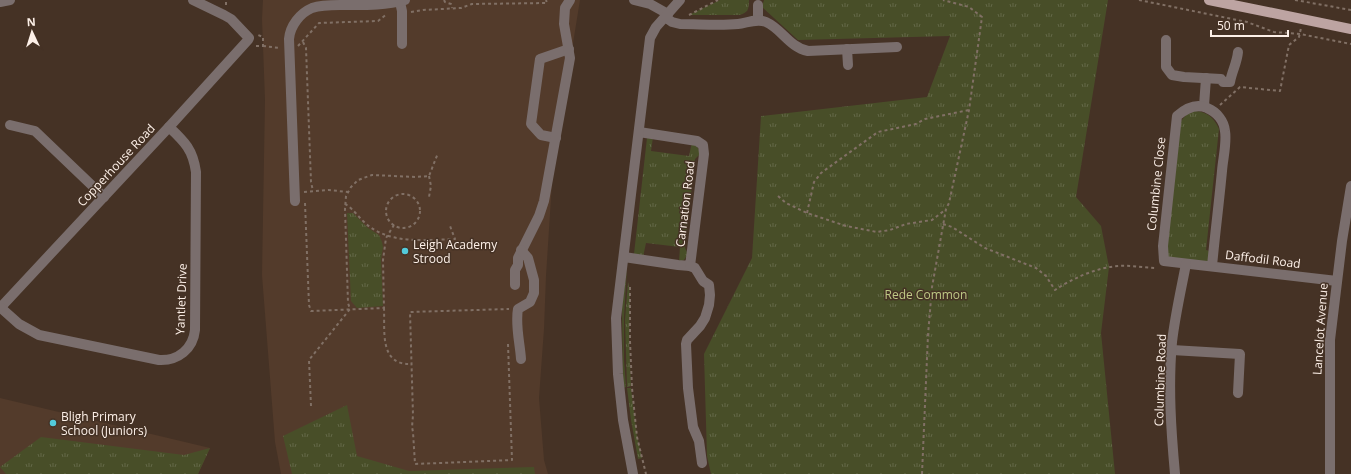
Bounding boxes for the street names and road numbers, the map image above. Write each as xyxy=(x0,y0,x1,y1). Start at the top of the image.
street label: Copperhouse Road xyxy=(73,120,159,210)
street label: Columbine Close xyxy=(1143,136,1169,232)
street label: Carnation Road xyxy=(671,160,699,248)
street label: Daffodil Road xyxy=(1224,246,1302,272)
street label: Yantlet Drive xyxy=(171,263,191,335)
street label: Lancelot Avenue xyxy=(1308,282,1332,376)
street label: Columbine Road xyxy=(1150,333,1170,427)

